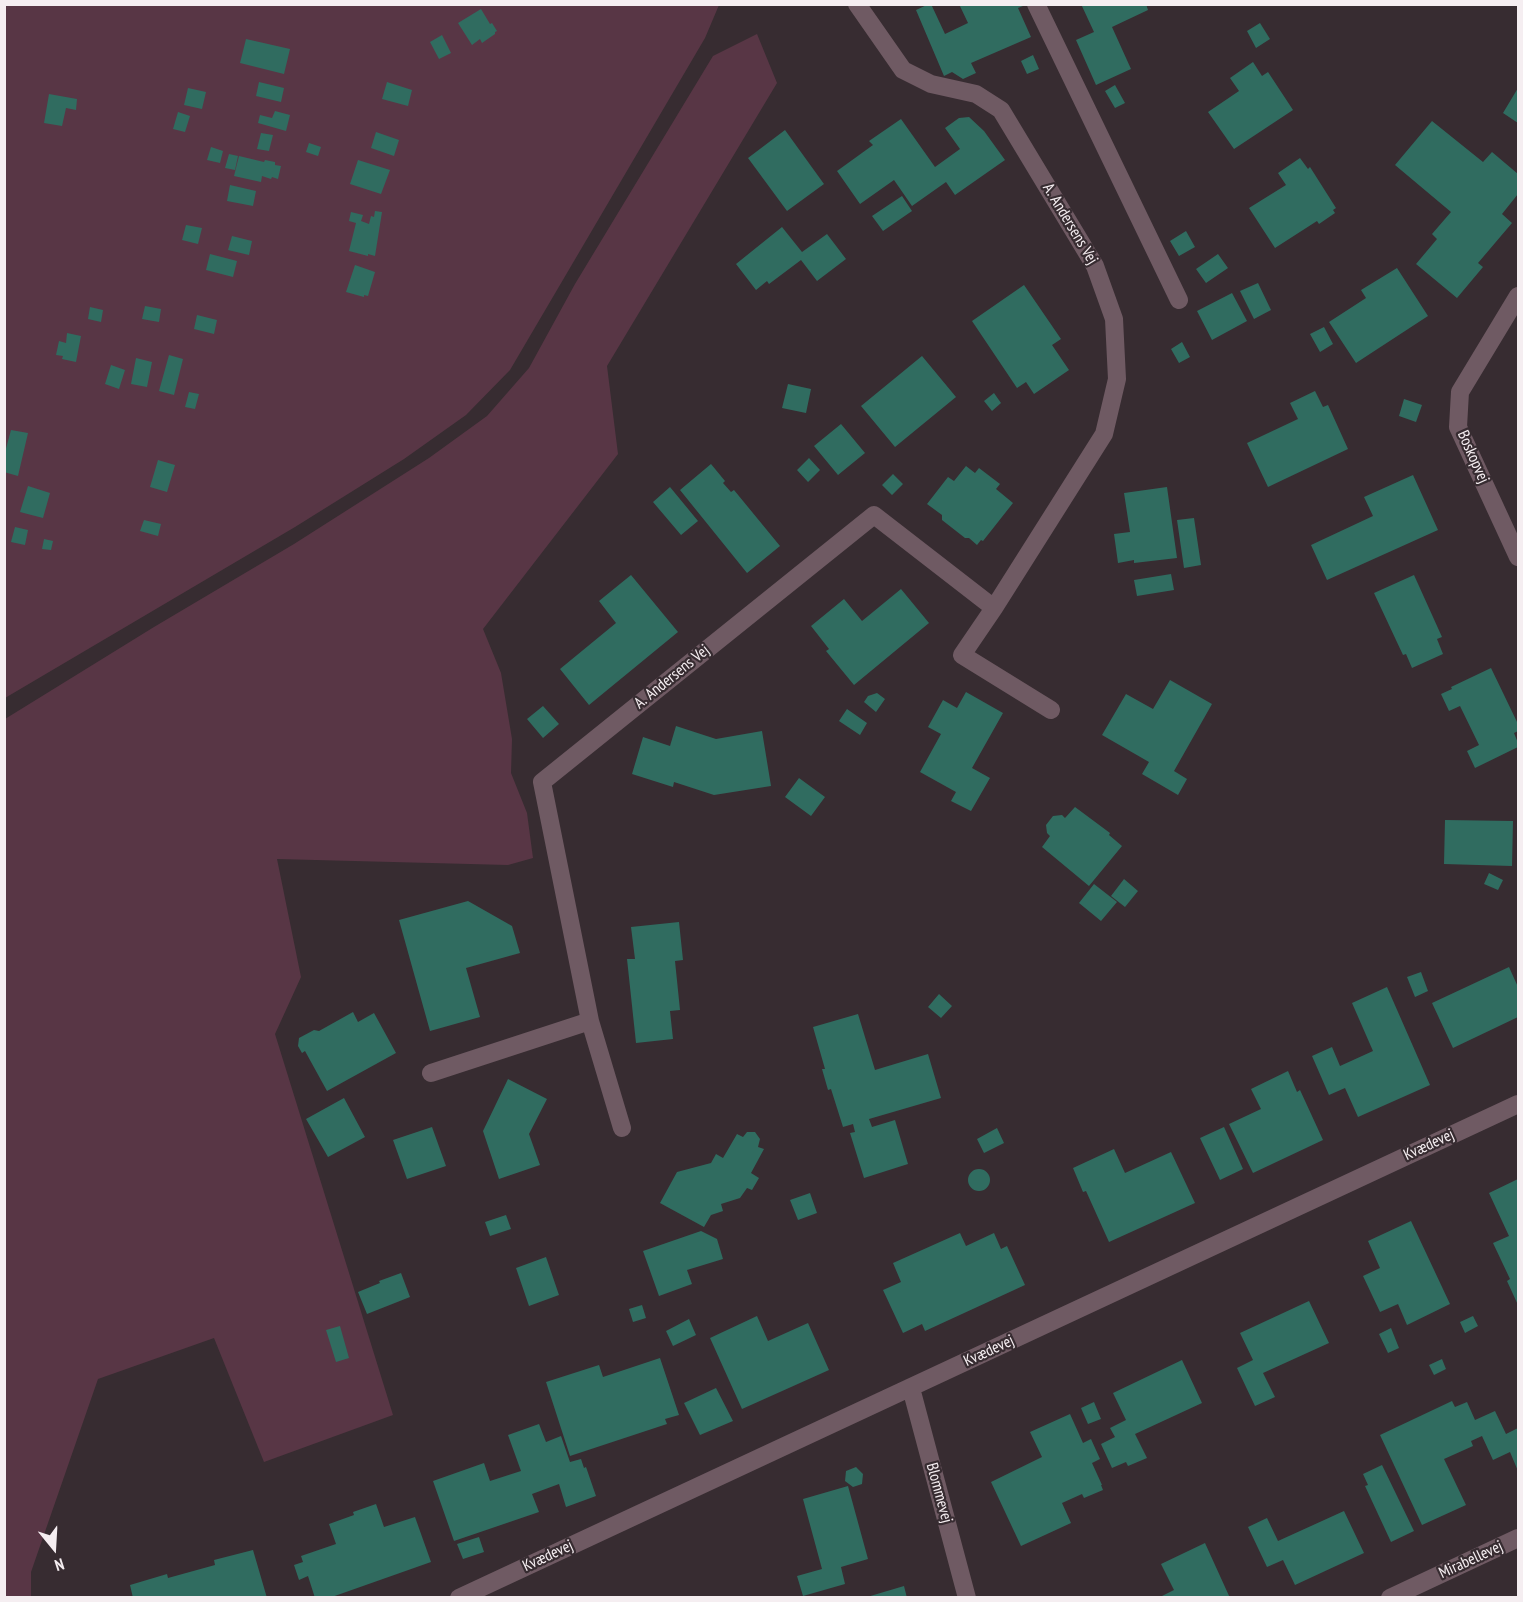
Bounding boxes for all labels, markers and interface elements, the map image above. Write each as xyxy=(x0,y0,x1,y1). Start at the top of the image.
street label: A. Andersens Vej xyxy=(1038,180,1102,268)
street label: Boskopvej xyxy=(1453,428,1493,486)
street label: A. Andersens Vej xyxy=(631,641,713,713)
street label: Kvædevej xyxy=(1401,1125,1457,1165)
street label: Kvædevej xyxy=(961,1331,1017,1371)
street label: Blommevej xyxy=(922,1461,956,1525)
north arrow xyxy=(24,1518,84,1578)
street label: Kvædevej xyxy=(520,1536,576,1576)
street label: Mirabellevej xyxy=(1436,1537,1506,1583)
text: N xyxy=(52,1554,67,1576)

